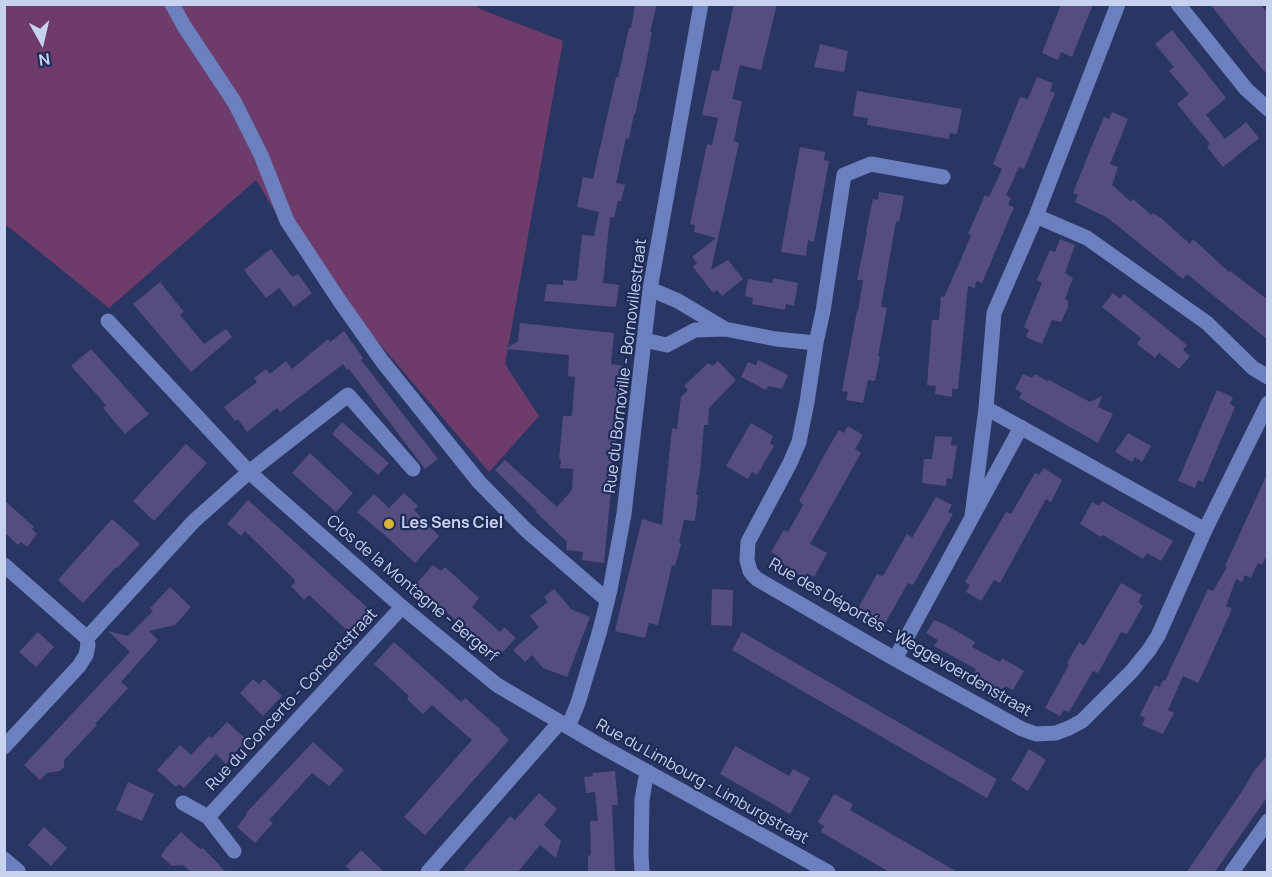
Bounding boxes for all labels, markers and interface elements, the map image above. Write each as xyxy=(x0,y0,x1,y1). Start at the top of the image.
north arrow xyxy=(12,12,72,72)
text: N xyxy=(37,48,52,72)
street label: Rue du Bornoville - Bornovillestraat xyxy=(601,238,651,494)
street label: Clos de la Montagne - Bergerf xyxy=(322,512,502,666)
place label: Les Sens Ciel xyxy=(401,514,503,534)
marker: Les Sens Ciel xyxy=(382,517,396,531)
street label: Rue des Déportés - Weggevoerdenstraat xyxy=(765,555,1035,721)
street label: Rue du Concerto - Concertstraat xyxy=(202,605,382,795)
street label: Rue du Limbourg - Limburgstraat xyxy=(592,715,812,849)

